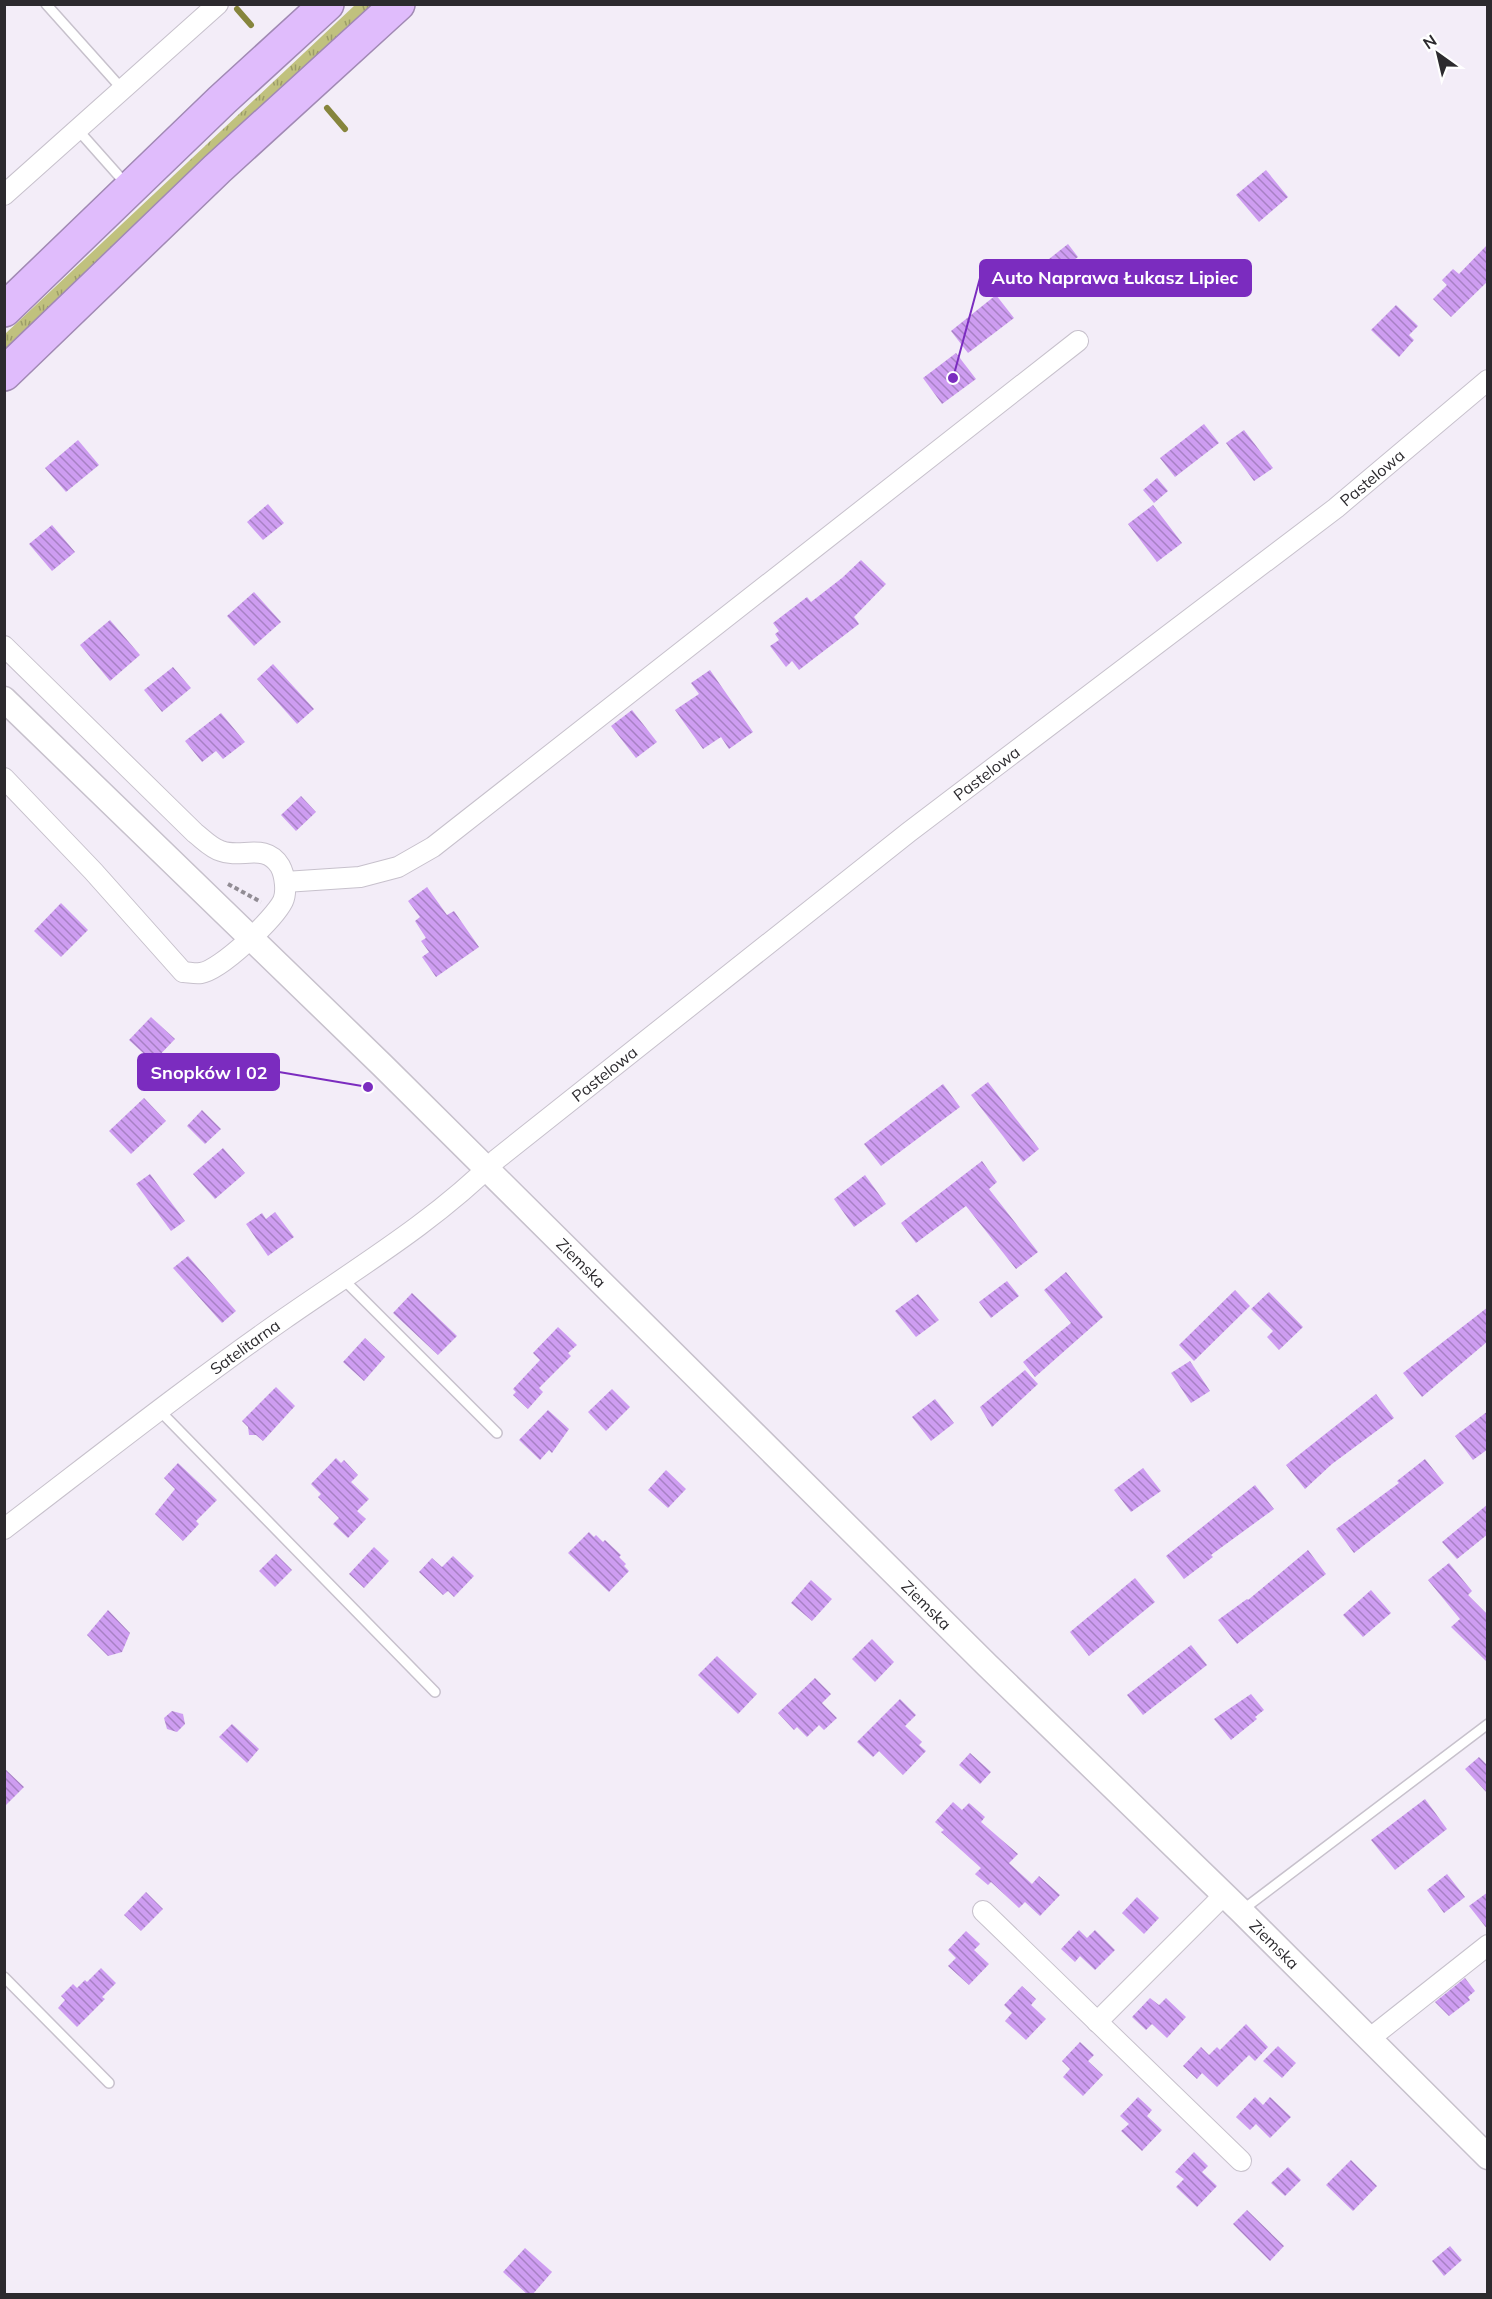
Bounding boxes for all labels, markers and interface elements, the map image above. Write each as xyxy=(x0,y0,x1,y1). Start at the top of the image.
north arrow xyxy=(1408,24,1468,84)
text: N xyxy=(1419,30,1440,53)
callout: Auto Naprawa Łukasz Lipiec xyxy=(980,260,1251,296)
text: Auto Naprawa Łukasz Lipiec xyxy=(992,266,1238,289)
street label: Pastelowa xyxy=(1336,445,1408,510)
street label: Pastelowa xyxy=(949,742,1023,805)
street label: Pastelowa xyxy=(568,1042,641,1106)
callout: Snopków I 02 xyxy=(138,1054,279,1090)
text: Snopków I 02 xyxy=(151,1061,267,1084)
street label: Ziemska xyxy=(552,1234,610,1292)
street label: Satelitarna xyxy=(206,1315,284,1379)
street label: Ziemska xyxy=(897,1576,955,1634)
street label: Ziemska xyxy=(1245,1915,1303,1973)

